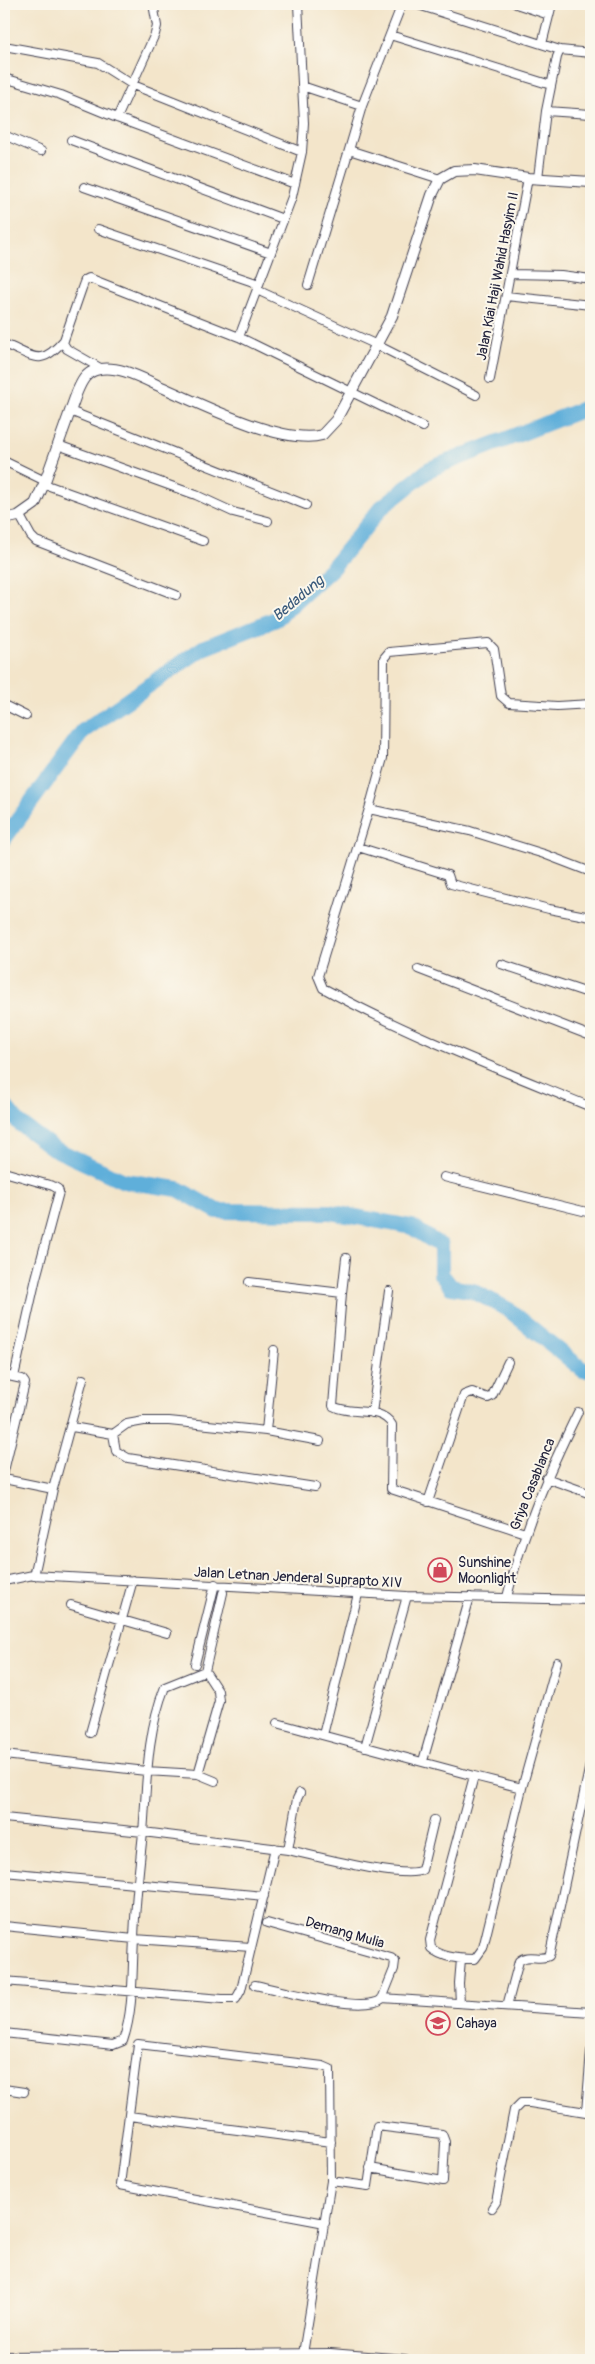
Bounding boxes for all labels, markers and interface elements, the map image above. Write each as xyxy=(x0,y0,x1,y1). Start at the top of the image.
street label: Jalan Kiai Haji Wahid Hasyim II xyxy=(473,190,522,362)
water label: Bedadung xyxy=(269,571,329,625)
street label: Griya Casablanca xyxy=(506,1436,559,1533)
place label: Sunshine Moonlight xyxy=(458,1554,516,1587)
shop icon: Sunshine Moonlight xyxy=(427,1557,453,1583)
street label: Jalan Letnan Jenderal Suprapto XIV xyxy=(193,1564,403,1591)
street label: Demang Mulia xyxy=(303,1913,386,1952)
school or university icon: Cahaya xyxy=(425,2010,451,2036)
place label: Cahaya xyxy=(456,2015,497,2032)

